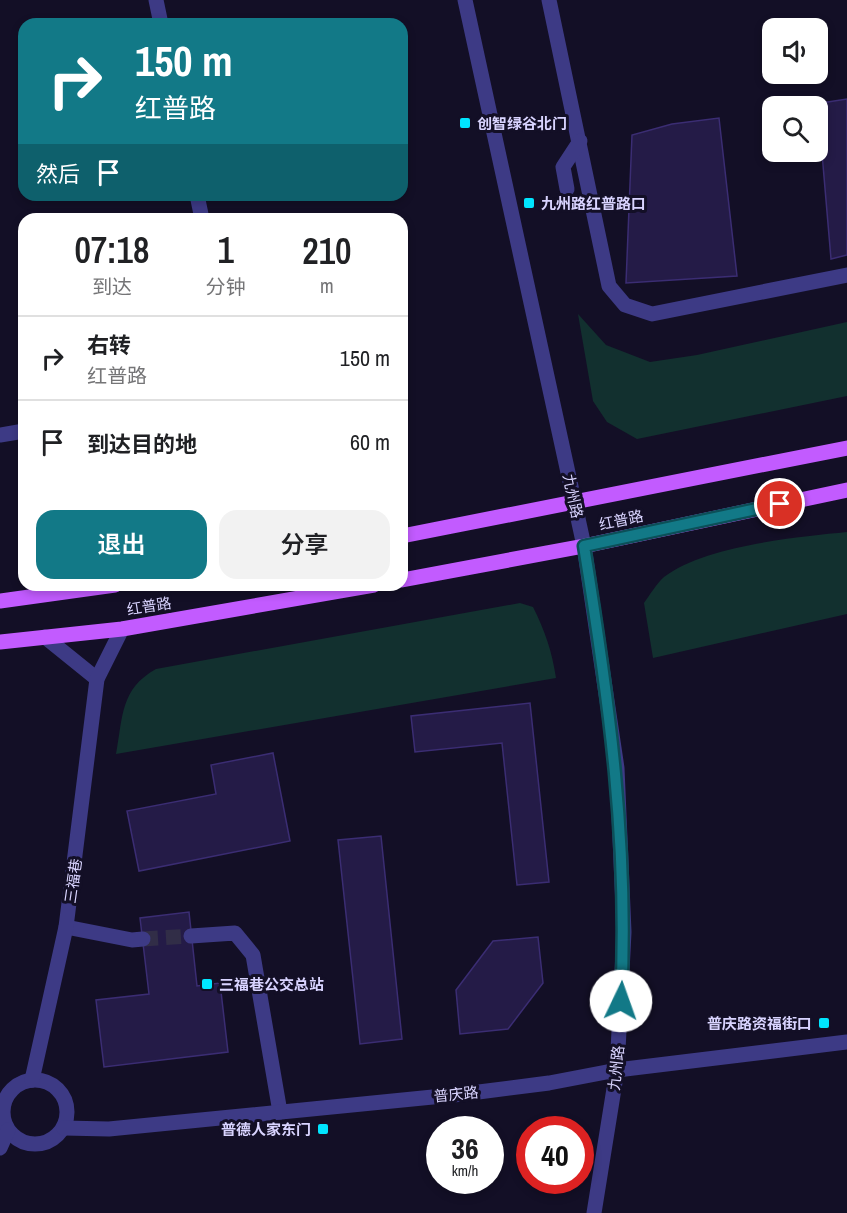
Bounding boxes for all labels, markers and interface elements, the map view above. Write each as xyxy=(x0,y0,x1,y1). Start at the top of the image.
map controls xyxy=(762,18,828,162)
button: sound xyxy=(762,18,828,84)
text: 150 m xyxy=(135,33,233,89)
icon: right xyxy=(36,42,114,120)
text: 红普路 xyxy=(135,90,216,126)
button: search xyxy=(762,96,828,162)
place label: 创智绿谷北门 xyxy=(477,113,567,134)
marker: 创智绿谷北门 xyxy=(458,116,472,130)
icon: arrive xyxy=(92,156,125,189)
text: 然后 xyxy=(36,159,80,189)
place label: 九州路红普路口 xyxy=(541,193,646,214)
marker: 九州路红普路口 xyxy=(522,196,536,210)
text: 07:18 xyxy=(74,226,149,274)
text: 1 xyxy=(218,226,234,274)
text: 210 xyxy=(302,227,352,275)
text: m xyxy=(320,272,334,299)
text: 到达 xyxy=(92,273,132,300)
text: 分钟 xyxy=(206,273,246,300)
text: 右转 xyxy=(87,330,131,360)
icon: right xyxy=(36,342,69,375)
text: 150 m xyxy=(340,343,390,373)
text: 红普路 xyxy=(87,362,147,389)
icon: arrive xyxy=(36,426,69,459)
text: 60 m xyxy=(350,427,390,457)
text: 到达目的地 xyxy=(87,429,197,459)
street label: 九州路 xyxy=(558,472,588,520)
pin xyxy=(754,478,805,529)
icon: arrive xyxy=(763,487,796,520)
street label: 红普路 xyxy=(597,505,645,535)
button: 退出 xyxy=(36,510,207,579)
button: 分享 xyxy=(219,510,390,579)
street label: 红普路 xyxy=(125,592,173,620)
street label: 三福巷 xyxy=(59,857,87,905)
position arrow xyxy=(589,969,653,1033)
place label: 三福巷公交总站 xyxy=(219,974,324,995)
marker: 三福巷公交总站 xyxy=(200,977,214,991)
place label: 普庆路资福街口 xyxy=(707,1013,812,1034)
marker: 普庆路资福街口 xyxy=(817,1016,831,1030)
street label: 九州路 xyxy=(603,1045,629,1091)
street label: 普庆路 xyxy=(433,1081,479,1107)
speed limit sign: 40 xyxy=(516,1116,594,1194)
place label: 普德人家东门 xyxy=(221,1119,311,1140)
marker: 普德人家东门 xyxy=(316,1122,330,1136)
text: 36 xyxy=(451,1128,479,1168)
text: km/h xyxy=(452,1160,478,1181)

